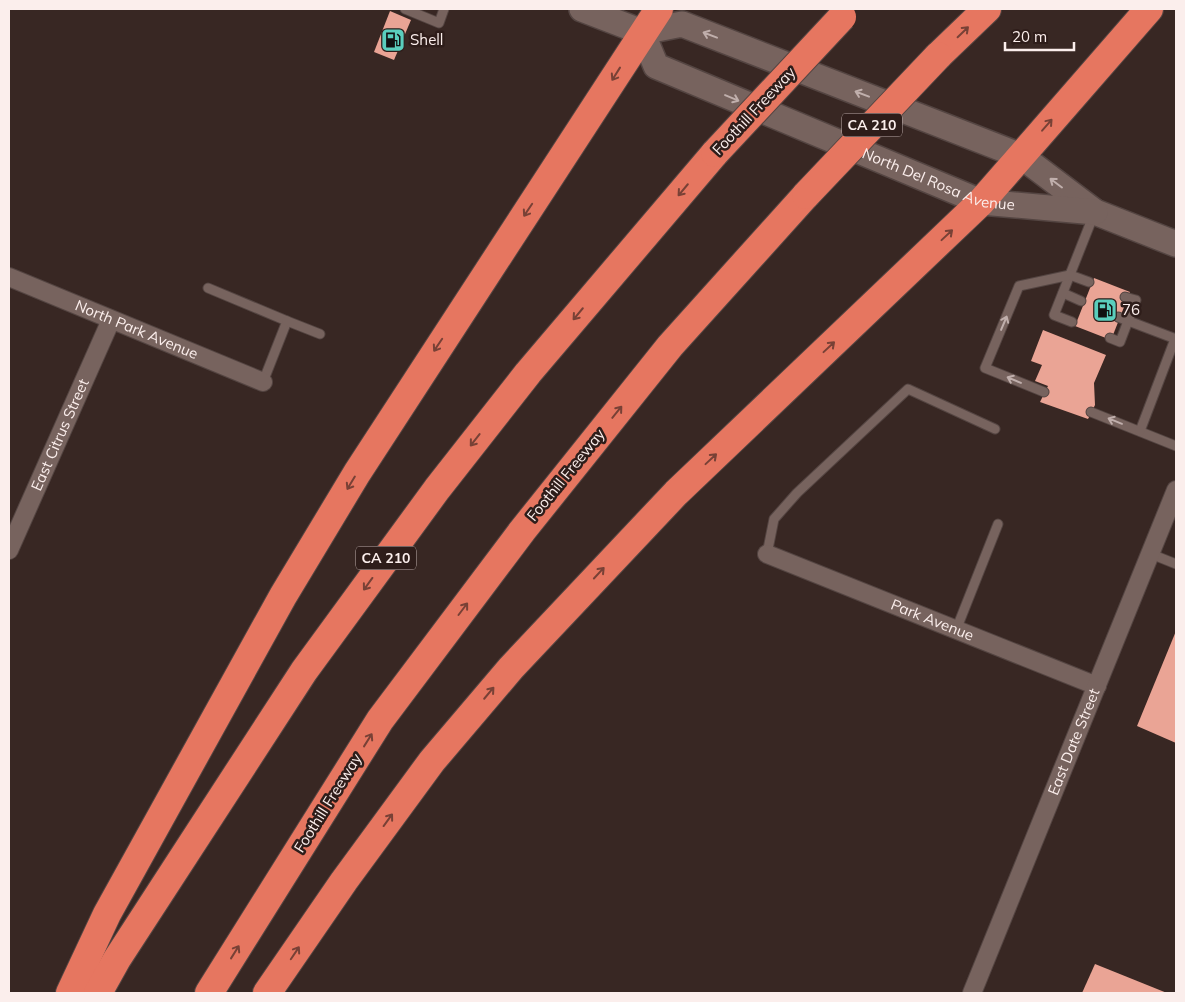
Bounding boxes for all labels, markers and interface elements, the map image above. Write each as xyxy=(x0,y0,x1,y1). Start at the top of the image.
scale bar xyxy=(1005,20,1074,52)
one-way arrow xyxy=(956,26,969,38)
fuel station icon: Shell xyxy=(380,27,406,53)
text: 20 m xyxy=(1012,27,1047,46)
place label: Shell xyxy=(410,30,443,49)
one-way arrow xyxy=(703,30,719,39)
street label: Foothill Freeway xyxy=(708,63,799,159)
one-way arrow xyxy=(611,66,621,80)
one-way arrow xyxy=(855,89,870,98)
one-way arrow xyxy=(724,93,739,103)
road number: CA 210 xyxy=(842,114,902,136)
one-way arrow xyxy=(1041,119,1053,132)
street label: North Del Rosa Avenue xyxy=(859,143,1016,214)
one-way arrow xyxy=(1050,177,1063,188)
one-way arrow xyxy=(678,184,689,197)
one-way arrow xyxy=(523,203,533,217)
one-way arrow xyxy=(941,229,953,241)
street label: North Park Avenue xyxy=(72,295,201,363)
fuel station icon: 76 xyxy=(1092,297,1118,323)
place label: 76 xyxy=(1122,300,1140,319)
one-way arrow xyxy=(573,307,584,320)
one-way arrow xyxy=(999,316,1009,331)
one-way arrow xyxy=(433,338,443,352)
one-way arrow xyxy=(823,341,835,353)
one-way arrow xyxy=(1007,375,1022,384)
street label: East Citrus Street xyxy=(27,376,93,494)
one-way arrow xyxy=(612,405,623,418)
one-way arrow xyxy=(1108,416,1124,425)
street label: Foothill Freeway xyxy=(523,425,609,525)
one-way arrow xyxy=(470,433,481,446)
one-way arrow xyxy=(705,453,717,465)
one-way arrow xyxy=(346,475,356,489)
road number: CA 210 xyxy=(356,546,416,570)
one-way arrow xyxy=(593,567,605,580)
one-way arrow xyxy=(362,577,373,590)
street label: Park Avenue xyxy=(888,595,977,645)
one-way arrow xyxy=(458,603,469,616)
street label: East Date Street xyxy=(1043,686,1103,798)
one-way arrow xyxy=(484,687,495,700)
one-way arrow xyxy=(363,734,373,748)
street label: Foothill Freeway xyxy=(289,750,366,856)
one-way arrow xyxy=(383,814,394,827)
one-way arrow xyxy=(230,945,241,959)
one-way arrow xyxy=(290,946,300,960)

